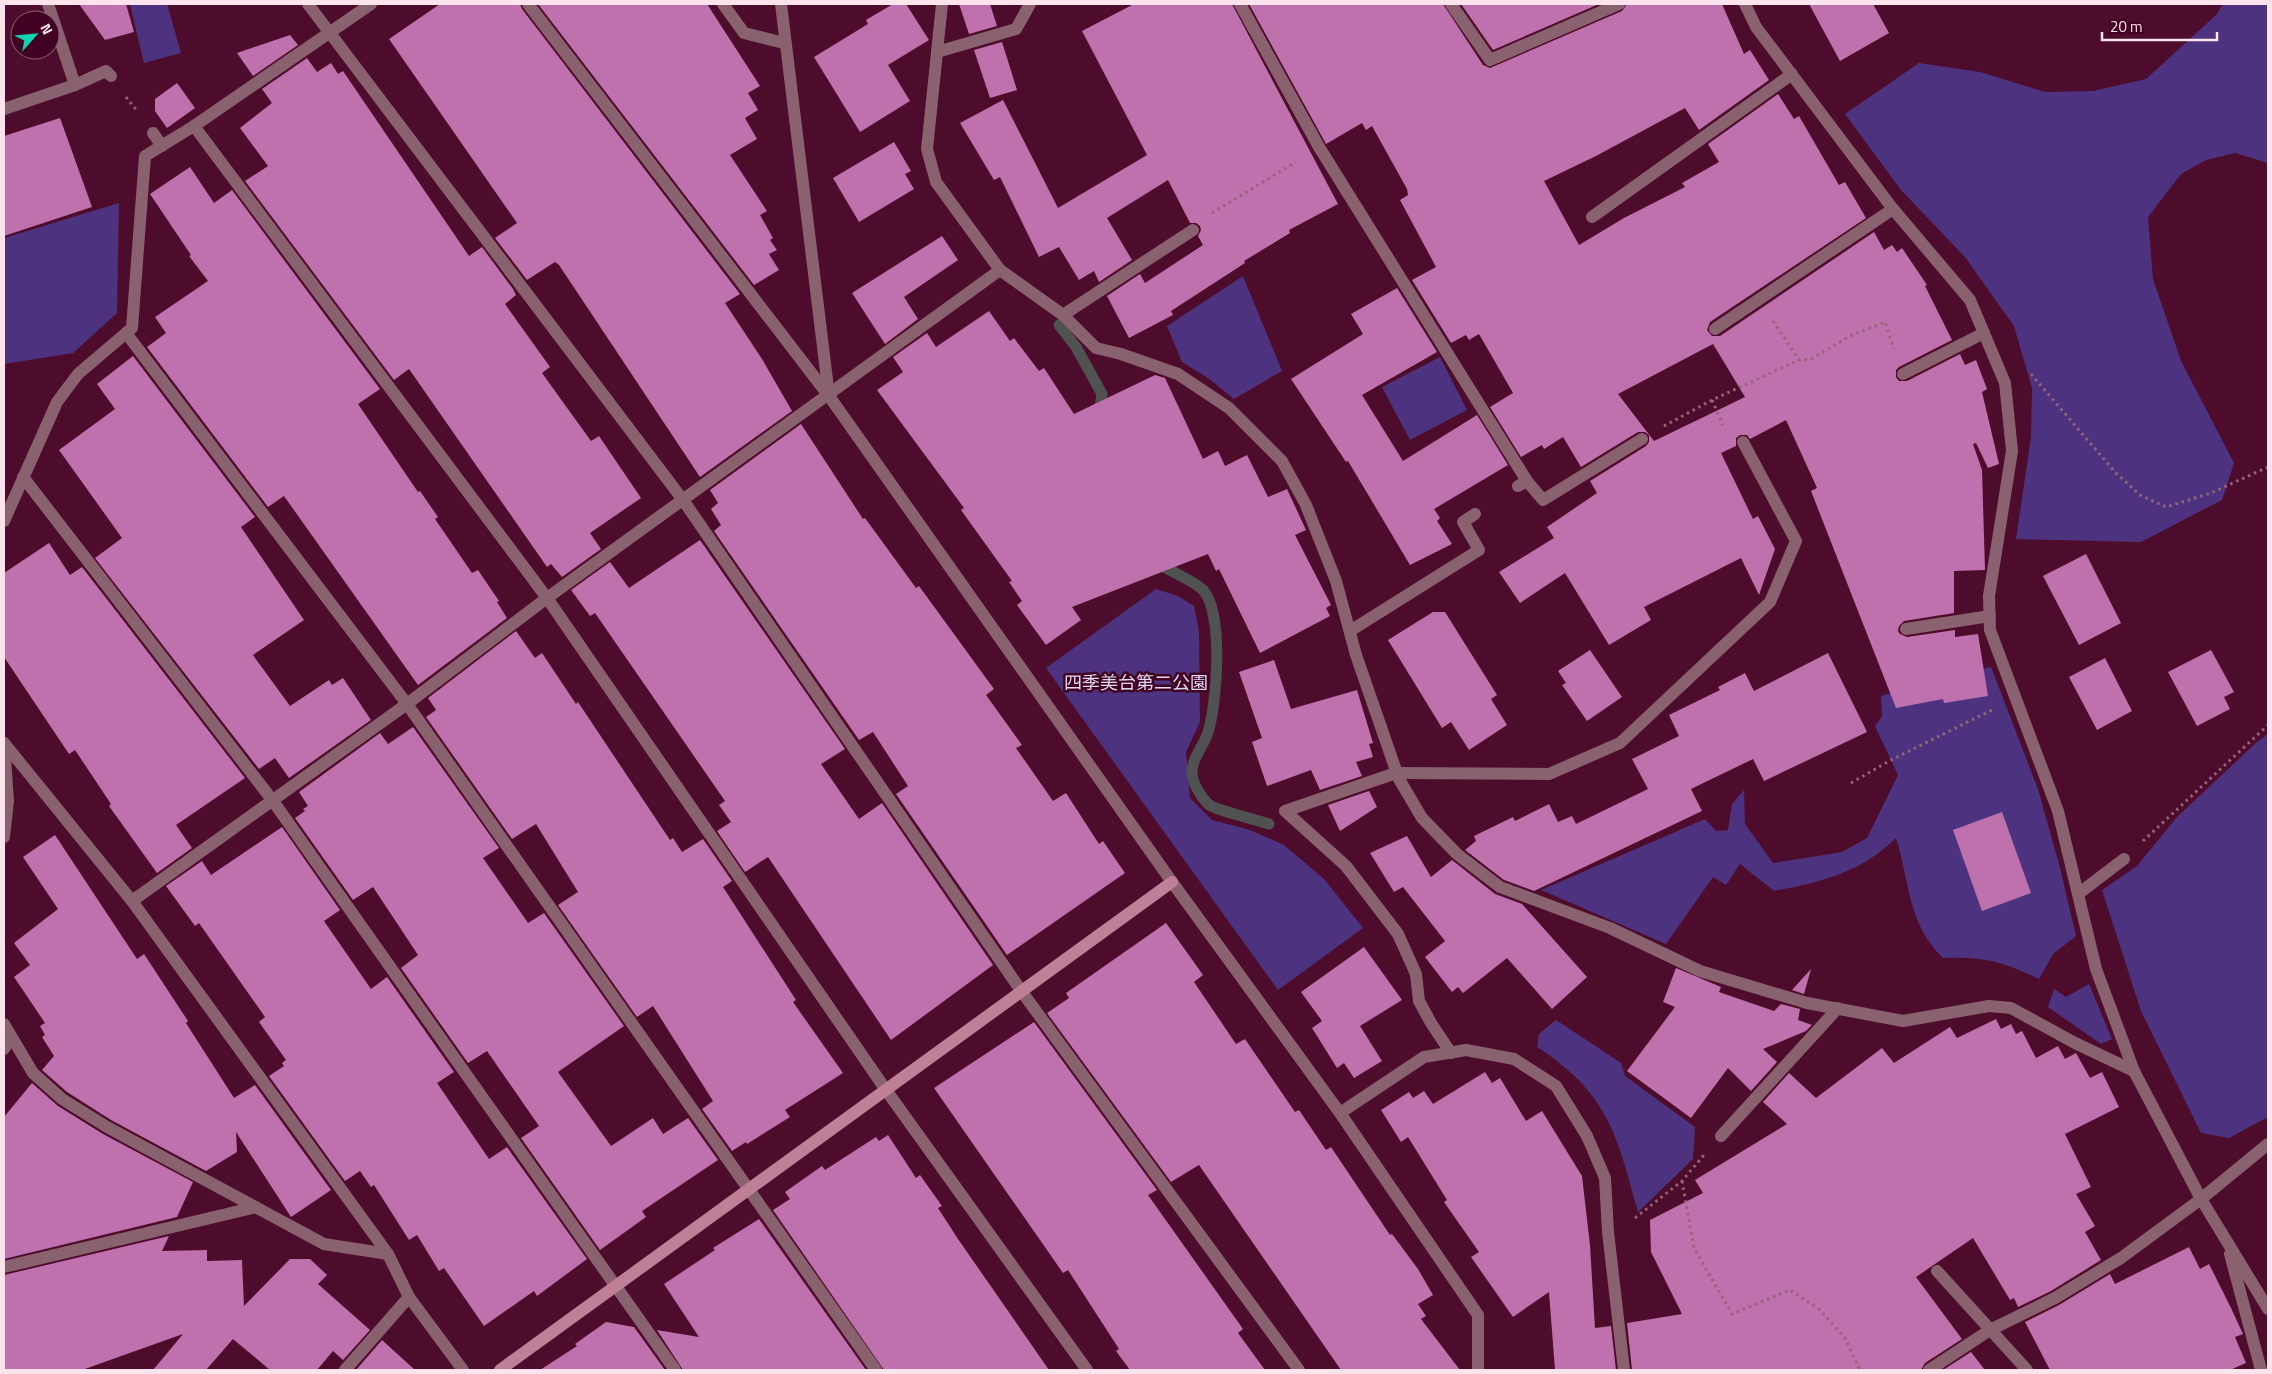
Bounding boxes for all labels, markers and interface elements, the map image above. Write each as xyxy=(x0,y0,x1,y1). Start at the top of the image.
north arrow xyxy=(10,10,60,60)
scale bar xyxy=(2102,10,2217,42)
text: 20 m xyxy=(2110,15,2143,38)
text: N xyxy=(35,20,59,38)
park label: 四季美台第二公園 xyxy=(1064,669,1208,696)

